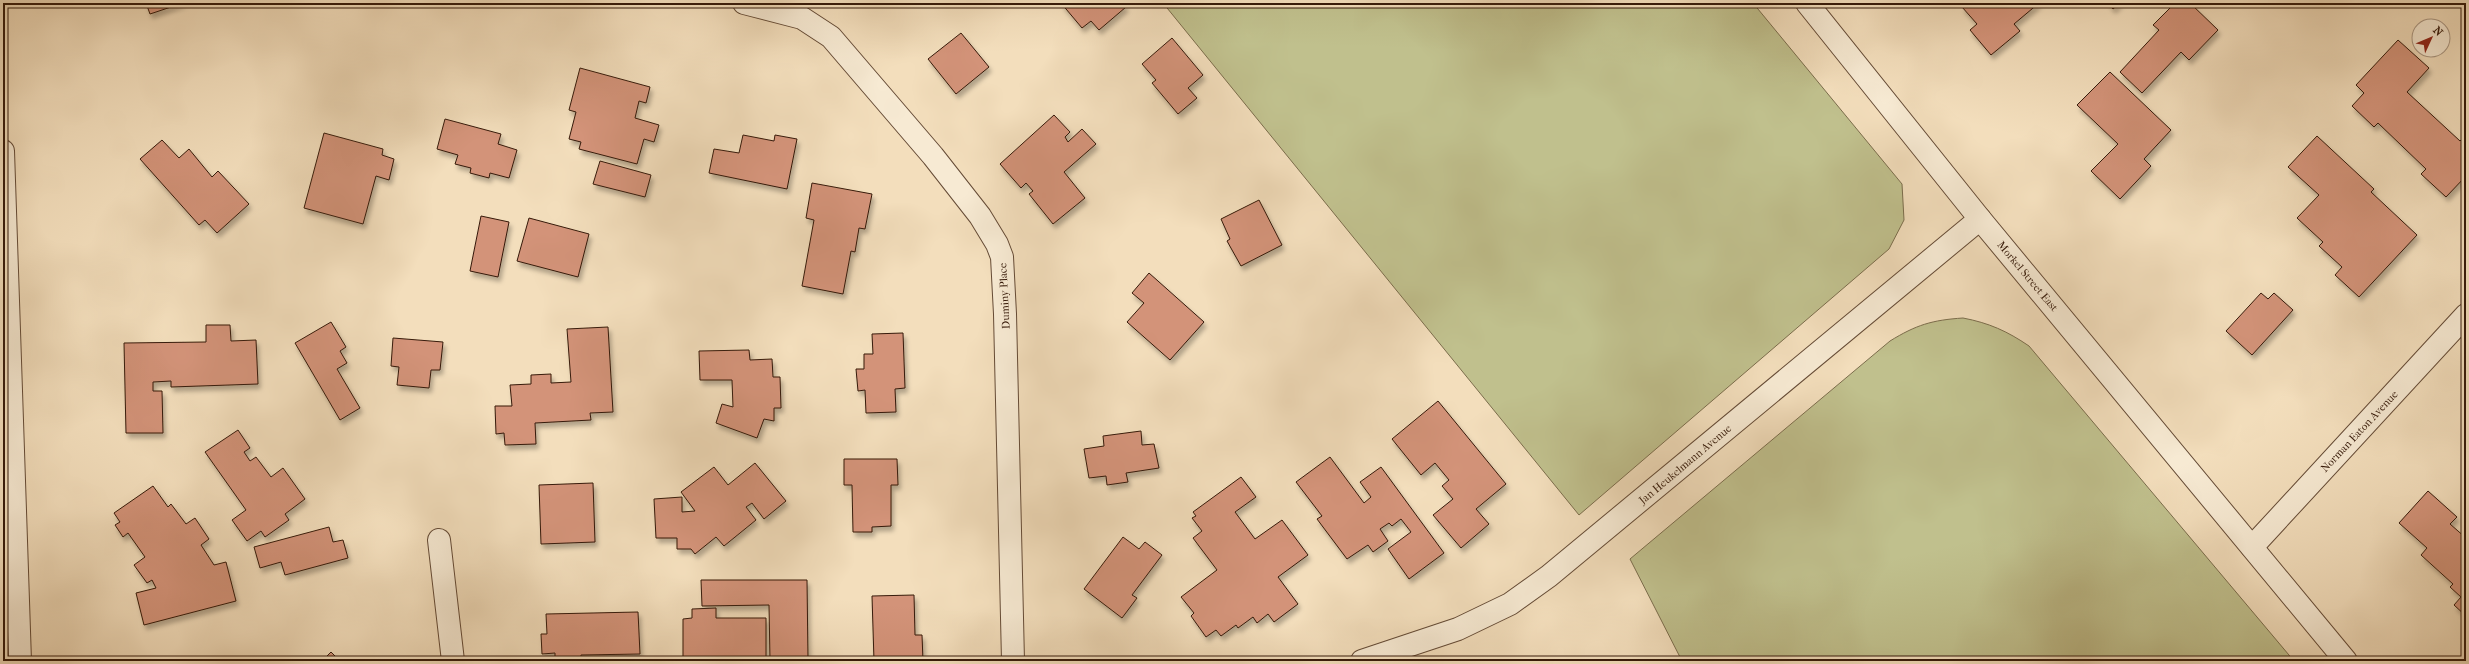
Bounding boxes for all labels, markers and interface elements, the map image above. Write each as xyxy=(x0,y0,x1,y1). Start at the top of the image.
north arrow xyxy=(2411,18,2451,58)
text: N xyxy=(2430,24,2446,39)
street label: Morkel Street East xyxy=(1995,239,2061,314)
street label: Duminy Place xyxy=(996,262,1013,329)
street label: Norman Eaton Avenue xyxy=(2318,387,2401,475)
street label: Jan Heukelmann Avenue xyxy=(1636,422,1735,508)

